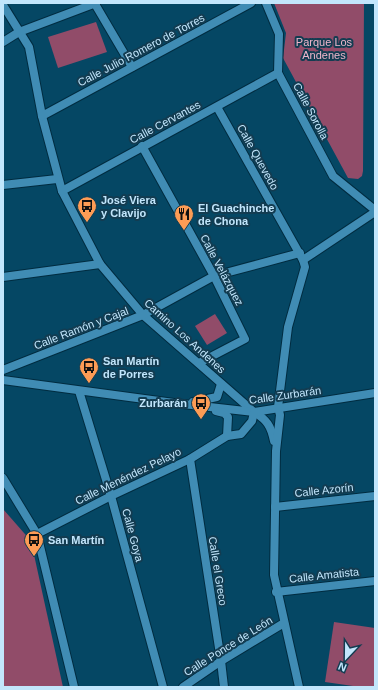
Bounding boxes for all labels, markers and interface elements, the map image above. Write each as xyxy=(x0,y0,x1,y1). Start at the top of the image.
street label: Calle Julio Romero de Torres xyxy=(76,11,207,89)
park label: Parque Los Andenes xyxy=(296,36,353,61)
street label: Calle Sorolla xyxy=(291,81,331,142)
street label: Calle Cervantes xyxy=(128,98,203,146)
street label: Calle Quevedo xyxy=(235,122,281,192)
place label: José Viera y Clavijo xyxy=(101,194,157,219)
bus stop icon: José Viera y Clavijo xyxy=(76,195,98,223)
place label: El Guachinche de Chona xyxy=(198,202,274,227)
restaurant icon: El Guachinche de Chona xyxy=(173,203,195,231)
street label: Calle Velázquez xyxy=(198,232,246,308)
street label: Camino Los Andenes xyxy=(142,297,228,376)
street label: Calle Ramón y Cajal xyxy=(32,304,130,352)
place label: San Martín de Porres xyxy=(103,355,160,380)
bus stop icon: San Martín de Porres xyxy=(78,356,100,384)
street label: Calle Zurbarán xyxy=(248,384,322,406)
bus stop icon: Zurbarán xyxy=(190,392,212,420)
place label: Zurbarán xyxy=(139,397,187,409)
street label: Calle Menéndez Pelayo xyxy=(73,445,183,507)
street label: Calle Azorín xyxy=(294,481,354,499)
street label: Calle Goya xyxy=(120,507,146,564)
bus stop icon: San Martín xyxy=(23,529,45,557)
place label: San Martín xyxy=(48,534,105,546)
street label: Calle el Greco xyxy=(207,536,229,606)
street label: Calle Amatista xyxy=(288,565,360,585)
street label: Calle Ponce de León xyxy=(182,614,274,678)
north arrow xyxy=(326,638,366,678)
text: N xyxy=(336,660,348,674)

